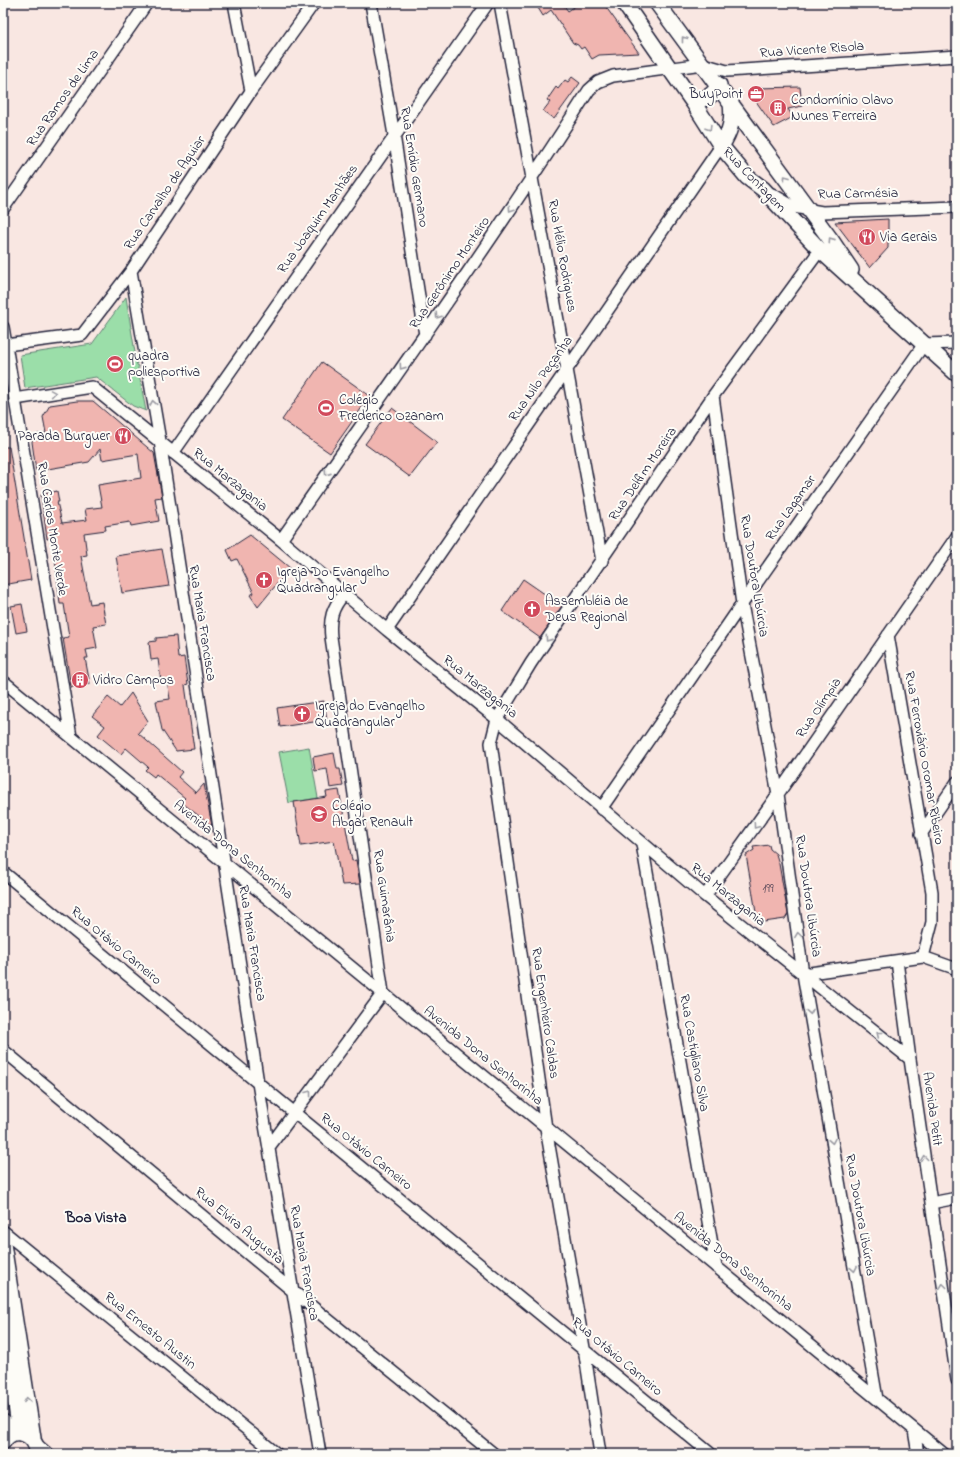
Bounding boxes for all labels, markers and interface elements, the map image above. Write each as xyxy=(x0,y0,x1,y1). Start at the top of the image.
street label: Rua Vicente Risola xyxy=(759,36,865,64)
one-way arrow xyxy=(682,37,689,44)
street label: Rua Ramos de Lima xyxy=(22,45,104,151)
place label: BuyPoint xyxy=(688,84,743,106)
office icon: BuyPoint xyxy=(746,84,766,104)
place label: Condomínio Olavo Nunes Ferreira xyxy=(791,90,893,127)
building icon: Condomínio Olavo Nunes Ferreira xyxy=(768,98,788,118)
street label: Rua Emídio Germano xyxy=(394,105,434,229)
one-way arrow xyxy=(705,124,712,131)
street label: Rua Carvalho de Aguiar xyxy=(119,131,212,255)
street label: Rua Contagem xyxy=(716,142,791,218)
street label: Rua Joaquim Manhães xyxy=(272,160,364,278)
one-way arrow xyxy=(783,175,791,182)
street label: Rua Carmésia xyxy=(817,183,899,205)
street label: Rua Hélio Rodrigues xyxy=(541,198,582,314)
one-way arrow xyxy=(508,205,516,212)
street label: Rua Gerônimo Monteiro xyxy=(404,212,496,334)
restaurant icon: Via Gerais xyxy=(857,227,877,247)
place label: Via Gerais xyxy=(879,227,937,248)
one-way arrow xyxy=(829,237,836,244)
one-way arrow xyxy=(436,312,443,319)
street label: Rua Nilo Peçanha xyxy=(504,332,578,426)
place label: quadra poliesportiva xyxy=(128,346,200,383)
sports icon: quadra poliesportiva xyxy=(105,354,125,374)
one-way arrow xyxy=(400,363,407,370)
one-way arrow xyxy=(50,389,56,398)
place label: Colégio Frederico Ozanam xyxy=(338,390,444,427)
sports icon: Colégio Frederico Ozanam xyxy=(316,398,336,418)
one-way arrow xyxy=(149,400,158,406)
street label: Rua Delfim Moreira xyxy=(604,423,682,525)
place label: Parada Burguer xyxy=(18,426,111,448)
restaurant icon: Parada Burguer xyxy=(113,426,133,446)
street label: Rua Marzagania xyxy=(187,443,272,518)
street label: Rua Carlos Monte Verde xyxy=(31,461,73,598)
one-way arrow xyxy=(325,469,332,476)
street label: Rua Lagamar xyxy=(761,470,823,546)
street label: Rua Doutora Libúrcia xyxy=(734,513,774,639)
place label: Igreja Do Evangelho Quadrangular xyxy=(277,562,389,600)
street label: Rua Maria Francisca xyxy=(182,564,222,682)
church icon: Igreja Do Evangelho Quadrangular xyxy=(254,570,274,590)
place label: Assembléia de Deus Regional xyxy=(544,591,629,629)
church icon: Assembléia de Deus Regional xyxy=(522,599,542,619)
one-way arrow xyxy=(545,635,553,642)
street label: Rua Marzagania xyxy=(437,650,522,725)
building icon: Vidro Campos xyxy=(70,670,90,690)
place label: Vidro Campos xyxy=(92,670,174,691)
street label: Rua Ferroviário Oromar Ribeiro xyxy=(898,670,950,846)
street label: Rua Olímpia xyxy=(791,673,847,743)
place label: Igreja do Evangelho Quadrangular xyxy=(315,696,425,734)
church icon: Igreja do Evangelho Quadrangular xyxy=(292,704,312,724)
street label: Avenida Dona Senhorinha xyxy=(169,795,297,905)
place label: Colégio Abgar Renault xyxy=(332,796,414,834)
school or university icon: Colégio Abgar Renault xyxy=(309,804,329,824)
one-way arrow xyxy=(753,822,760,829)
street label: Rua Doutora Libúrcia xyxy=(789,833,827,959)
street label: Rua Guimarânia xyxy=(367,848,401,944)
street label: Rua Marzagania xyxy=(685,858,770,933)
house number: 199 xyxy=(762,880,774,898)
street label: Rua Maria Francisca xyxy=(232,884,272,1002)
street label: Rua Otávio Carneiro xyxy=(66,902,166,990)
one-way arrow xyxy=(794,932,803,939)
street label: Rua Engenheiro Caldas xyxy=(524,946,565,1080)
street label: Rua Castigliano Silva xyxy=(672,993,715,1114)
street label: Avenida Dona Senhorinha xyxy=(419,1001,547,1111)
one-way arrow xyxy=(805,1009,814,1016)
one-way arrow xyxy=(877,1032,884,1039)
street label: Avenida Petit xyxy=(916,1071,948,1148)
one-way arrow xyxy=(304,1090,312,1097)
street label: Rua Otávio Carneiro xyxy=(315,1108,417,1196)
one-way arrow xyxy=(827,1137,836,1144)
street label: Rua Doutora Libúrcia xyxy=(839,1152,881,1278)
one-way arrow xyxy=(920,1155,929,1161)
street label: Rua Elvira Augusta xyxy=(189,1182,288,1271)
street label: Rua Maria Francisca xyxy=(283,1203,325,1323)
district label: Boa Vista xyxy=(64,1207,127,1229)
street label: Avenida Dona Senhorinha xyxy=(669,1207,797,1317)
one-way arrow xyxy=(850,1266,858,1272)
one-way arrow xyxy=(939,1283,948,1289)
street label: Rua Ernesto Austin xyxy=(99,1287,201,1375)
street label: Rua Otávio Carneiro xyxy=(567,1313,667,1401)
one-way arrow xyxy=(23,1397,32,1403)

